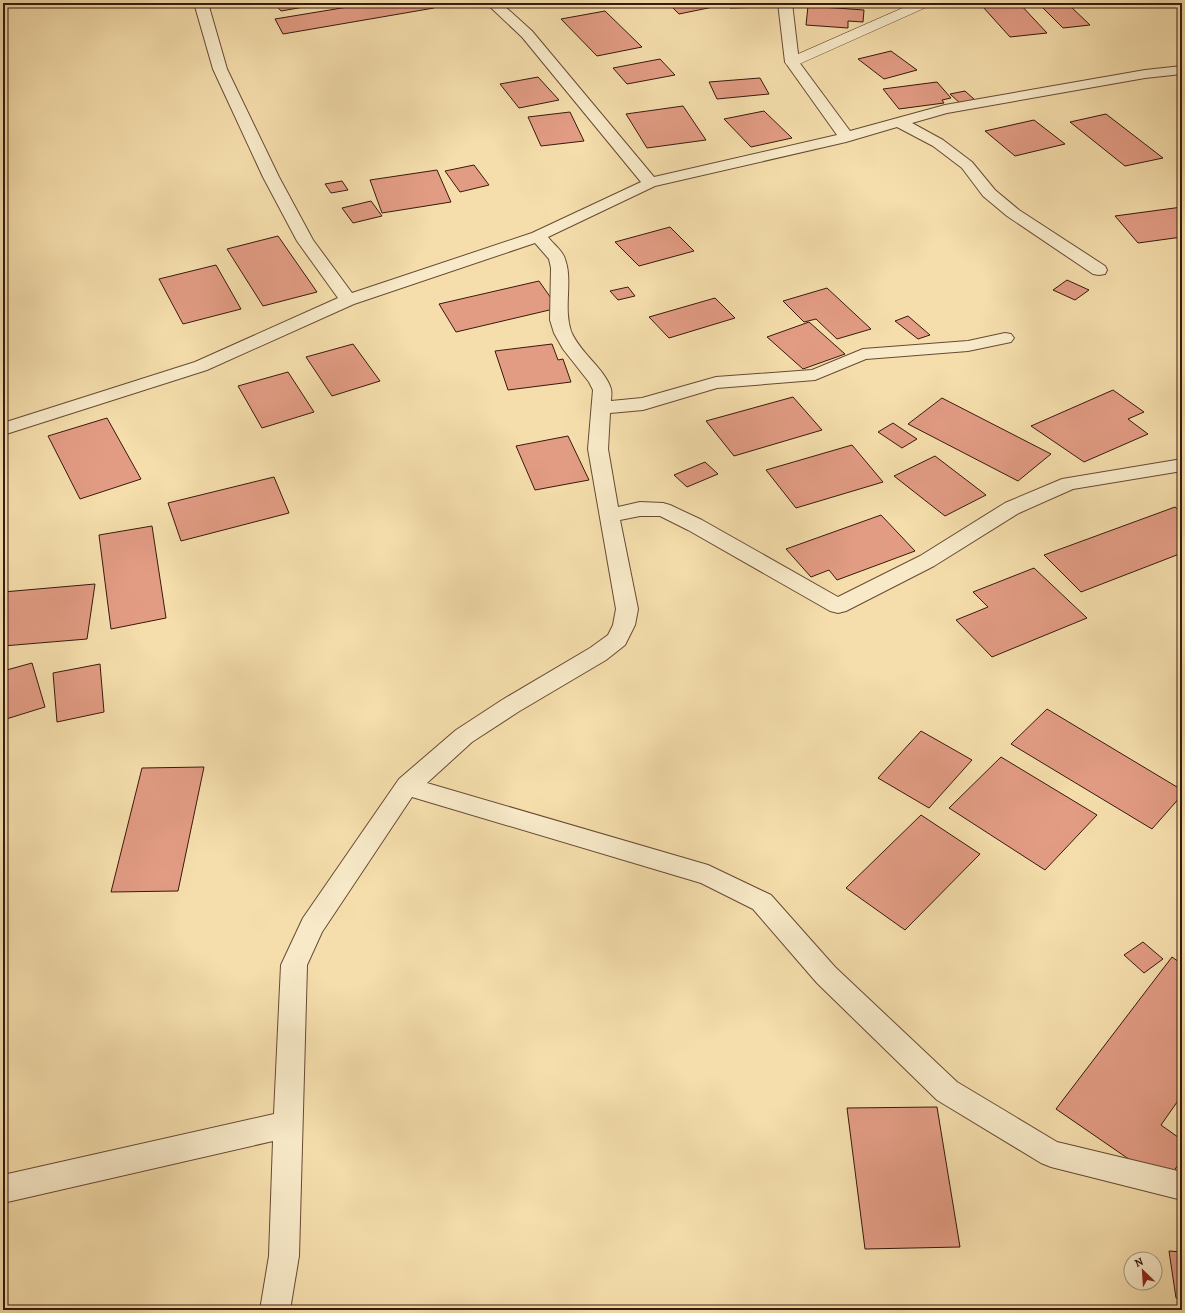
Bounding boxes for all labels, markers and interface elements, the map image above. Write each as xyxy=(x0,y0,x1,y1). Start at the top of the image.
north arrow xyxy=(1123,1251,1163,1291)
text: N xyxy=(1132,1254,1146,1271)

